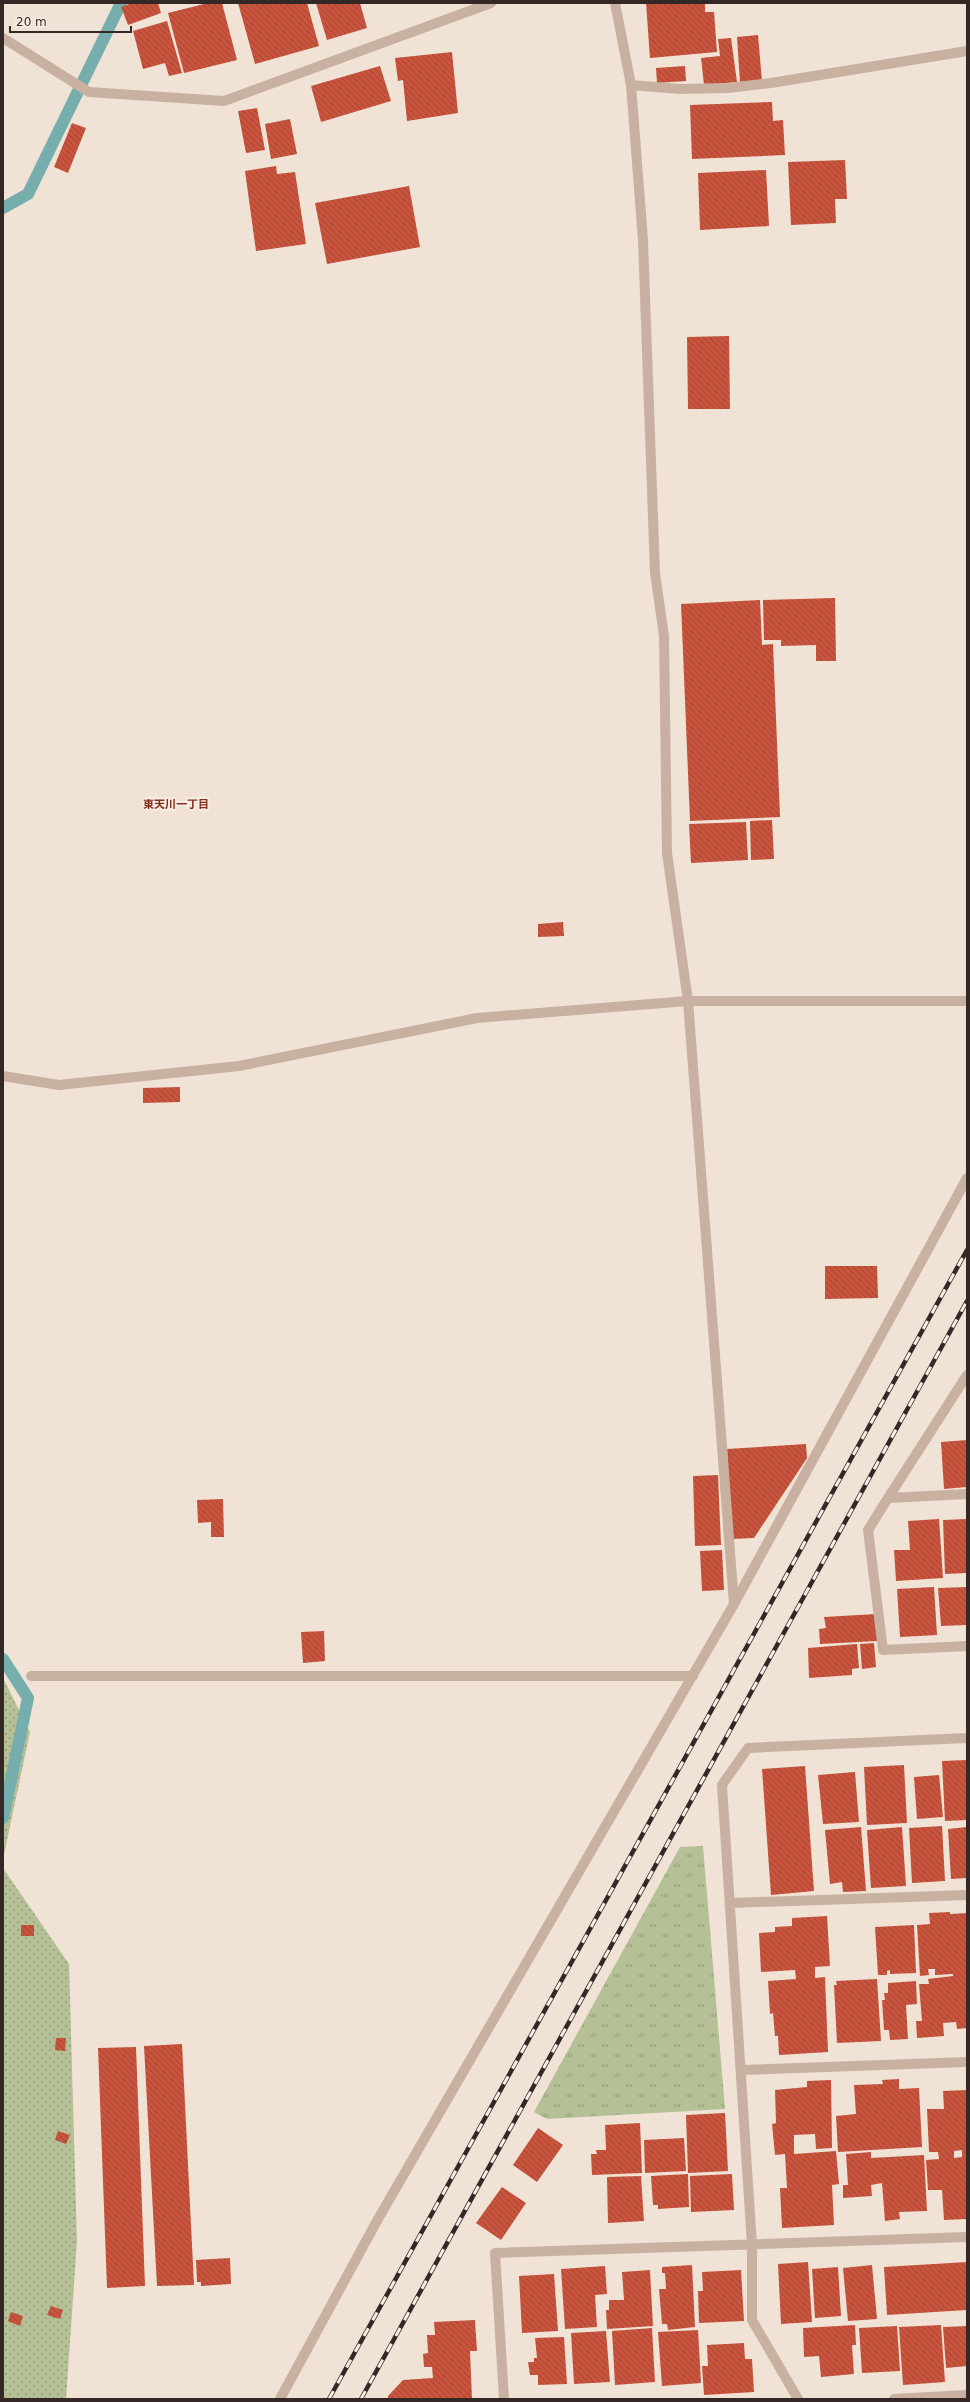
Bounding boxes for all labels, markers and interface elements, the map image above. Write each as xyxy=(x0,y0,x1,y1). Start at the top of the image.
scale bar xyxy=(10,8,131,34)
text: 20 m xyxy=(16,15,47,29)
district label: 東天川一丁目 xyxy=(143,798,209,811)

